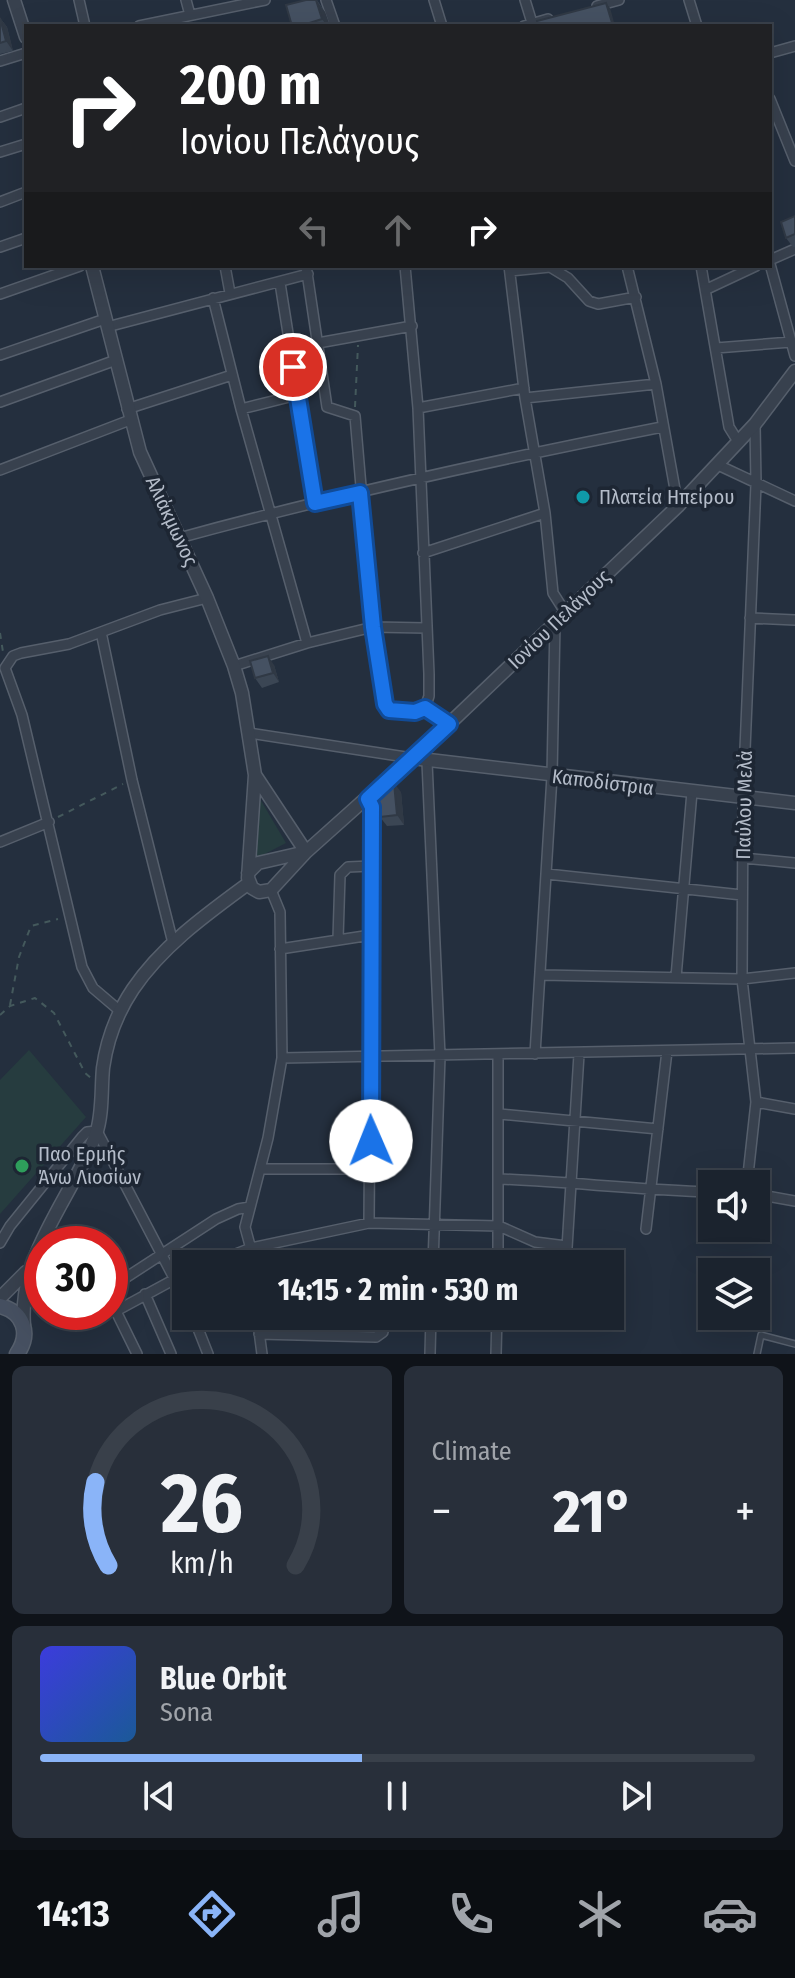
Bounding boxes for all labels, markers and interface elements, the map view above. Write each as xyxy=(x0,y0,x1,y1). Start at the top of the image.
text: 200 m xyxy=(180,52,321,119)
icon: right xyxy=(48,56,152,160)
text: Ιονίου Πελάγους xyxy=(180,120,419,164)
icon: left xyxy=(292,208,336,252)
icon: ahead xyxy=(376,208,420,252)
icon: right xyxy=(460,208,504,252)
pin xyxy=(259,333,327,401)
icon: arrive xyxy=(271,345,315,389)
street label: Αλιάκμωνος xyxy=(141,472,204,570)
place label: Πλατεία Ηπείρου xyxy=(599,485,734,509)
marker: Πλατεία Ηπείρου xyxy=(574,488,592,506)
street label: Ιονίου Πελάγους xyxy=(503,564,616,674)
street label: Παύλου Μελά xyxy=(731,750,757,860)
street label: Καποδίστρια xyxy=(551,764,655,800)
position arrow xyxy=(329,1099,413,1183)
place label: Παο Ερμής Άνω Λιοσίων xyxy=(38,1142,141,1189)
marker: Παο Ερμής Άνω Λιοσίων xyxy=(13,1157,31,1175)
map controls xyxy=(698,1170,770,1330)
button: sound xyxy=(698,1170,770,1242)
speed limit sign: 30 xyxy=(24,1226,128,1330)
button: layers xyxy=(698,1258,770,1330)
text: 14:15 · 2 min · 530 m xyxy=(278,1272,518,1308)
text: Climate xyxy=(432,1436,512,1467)
text: 26 xyxy=(160,1454,243,1554)
text: 21° xyxy=(553,1476,633,1548)
text: − xyxy=(432,1485,451,1538)
text: + xyxy=(735,1485,755,1538)
text: km/h xyxy=(170,1546,234,1581)
text: Blue Orbit xyxy=(160,1661,286,1697)
text: Sona xyxy=(160,1697,213,1728)
icon: previous xyxy=(137,1774,181,1818)
icon: pause xyxy=(375,1774,419,1818)
icon: next xyxy=(614,1774,658,1818)
icon: directions xyxy=(184,1886,240,1942)
icon: music xyxy=(313,1886,369,1942)
icon: phone xyxy=(443,1886,499,1942)
icon: climate xyxy=(572,1886,628,1942)
icon: car xyxy=(702,1886,758,1942)
text: 14:13 xyxy=(37,1892,110,1936)

